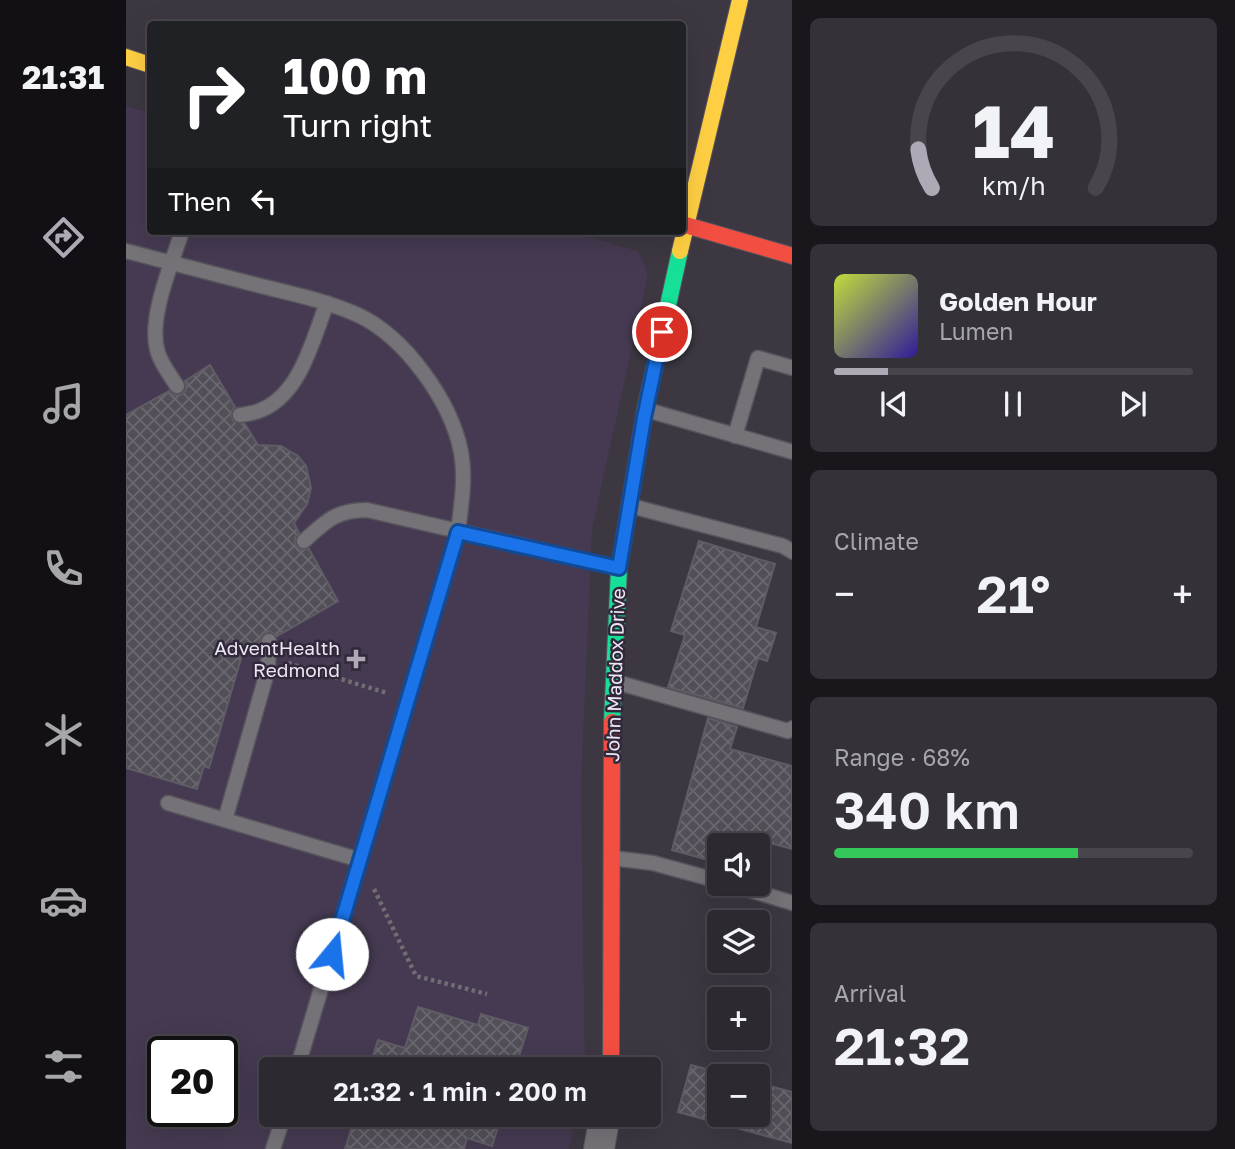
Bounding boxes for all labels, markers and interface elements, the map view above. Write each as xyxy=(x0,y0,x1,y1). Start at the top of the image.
text: 100 m xyxy=(283,46,427,105)
icon: right xyxy=(168,49,259,140)
text: 21:31 xyxy=(22,58,104,96)
text: 14 xyxy=(972,87,1055,174)
text: Turn right xyxy=(283,106,432,144)
text: km/h xyxy=(982,170,1045,201)
icon: left xyxy=(245,182,283,220)
text: Then xyxy=(168,186,231,217)
icon: directions xyxy=(39,213,88,262)
text: Golden Hour xyxy=(939,286,1097,317)
pin xyxy=(632,302,692,362)
icon: arrive xyxy=(643,313,681,351)
text: Lumen xyxy=(939,317,1013,345)
icon: music xyxy=(39,379,88,428)
icon: previous xyxy=(875,385,913,423)
icon: pause xyxy=(994,385,1032,423)
icon: next xyxy=(1114,385,1152,423)
text: Climate xyxy=(834,527,919,555)
icon: phone xyxy=(39,544,88,593)
text: 21° xyxy=(977,562,1050,624)
text: − xyxy=(834,571,855,616)
text: + xyxy=(1172,571,1193,616)
street label: John Maddox Drive xyxy=(600,588,629,762)
place label: AdventHealth Redmond xyxy=(214,636,340,681)
marker: AdventHealth Redmond xyxy=(346,649,366,669)
icon: climate xyxy=(39,710,88,759)
text: Range · 68% xyxy=(834,743,970,771)
text: 340 km xyxy=(834,778,1020,840)
map controls xyxy=(707,833,770,1127)
button: sound xyxy=(707,833,770,896)
icon: car xyxy=(39,876,88,925)
button: layers xyxy=(707,910,770,973)
position arrow xyxy=(295,917,369,991)
text: Arrival xyxy=(834,979,906,1007)
button: + xyxy=(707,987,770,1050)
text: 21:32 xyxy=(834,1014,970,1076)
speed limit sign: 20 xyxy=(147,1036,238,1127)
icon: filters xyxy=(39,1042,88,1091)
button: − xyxy=(707,1064,770,1127)
text: 21:32 · 1 min · 200 m xyxy=(333,1076,587,1107)

